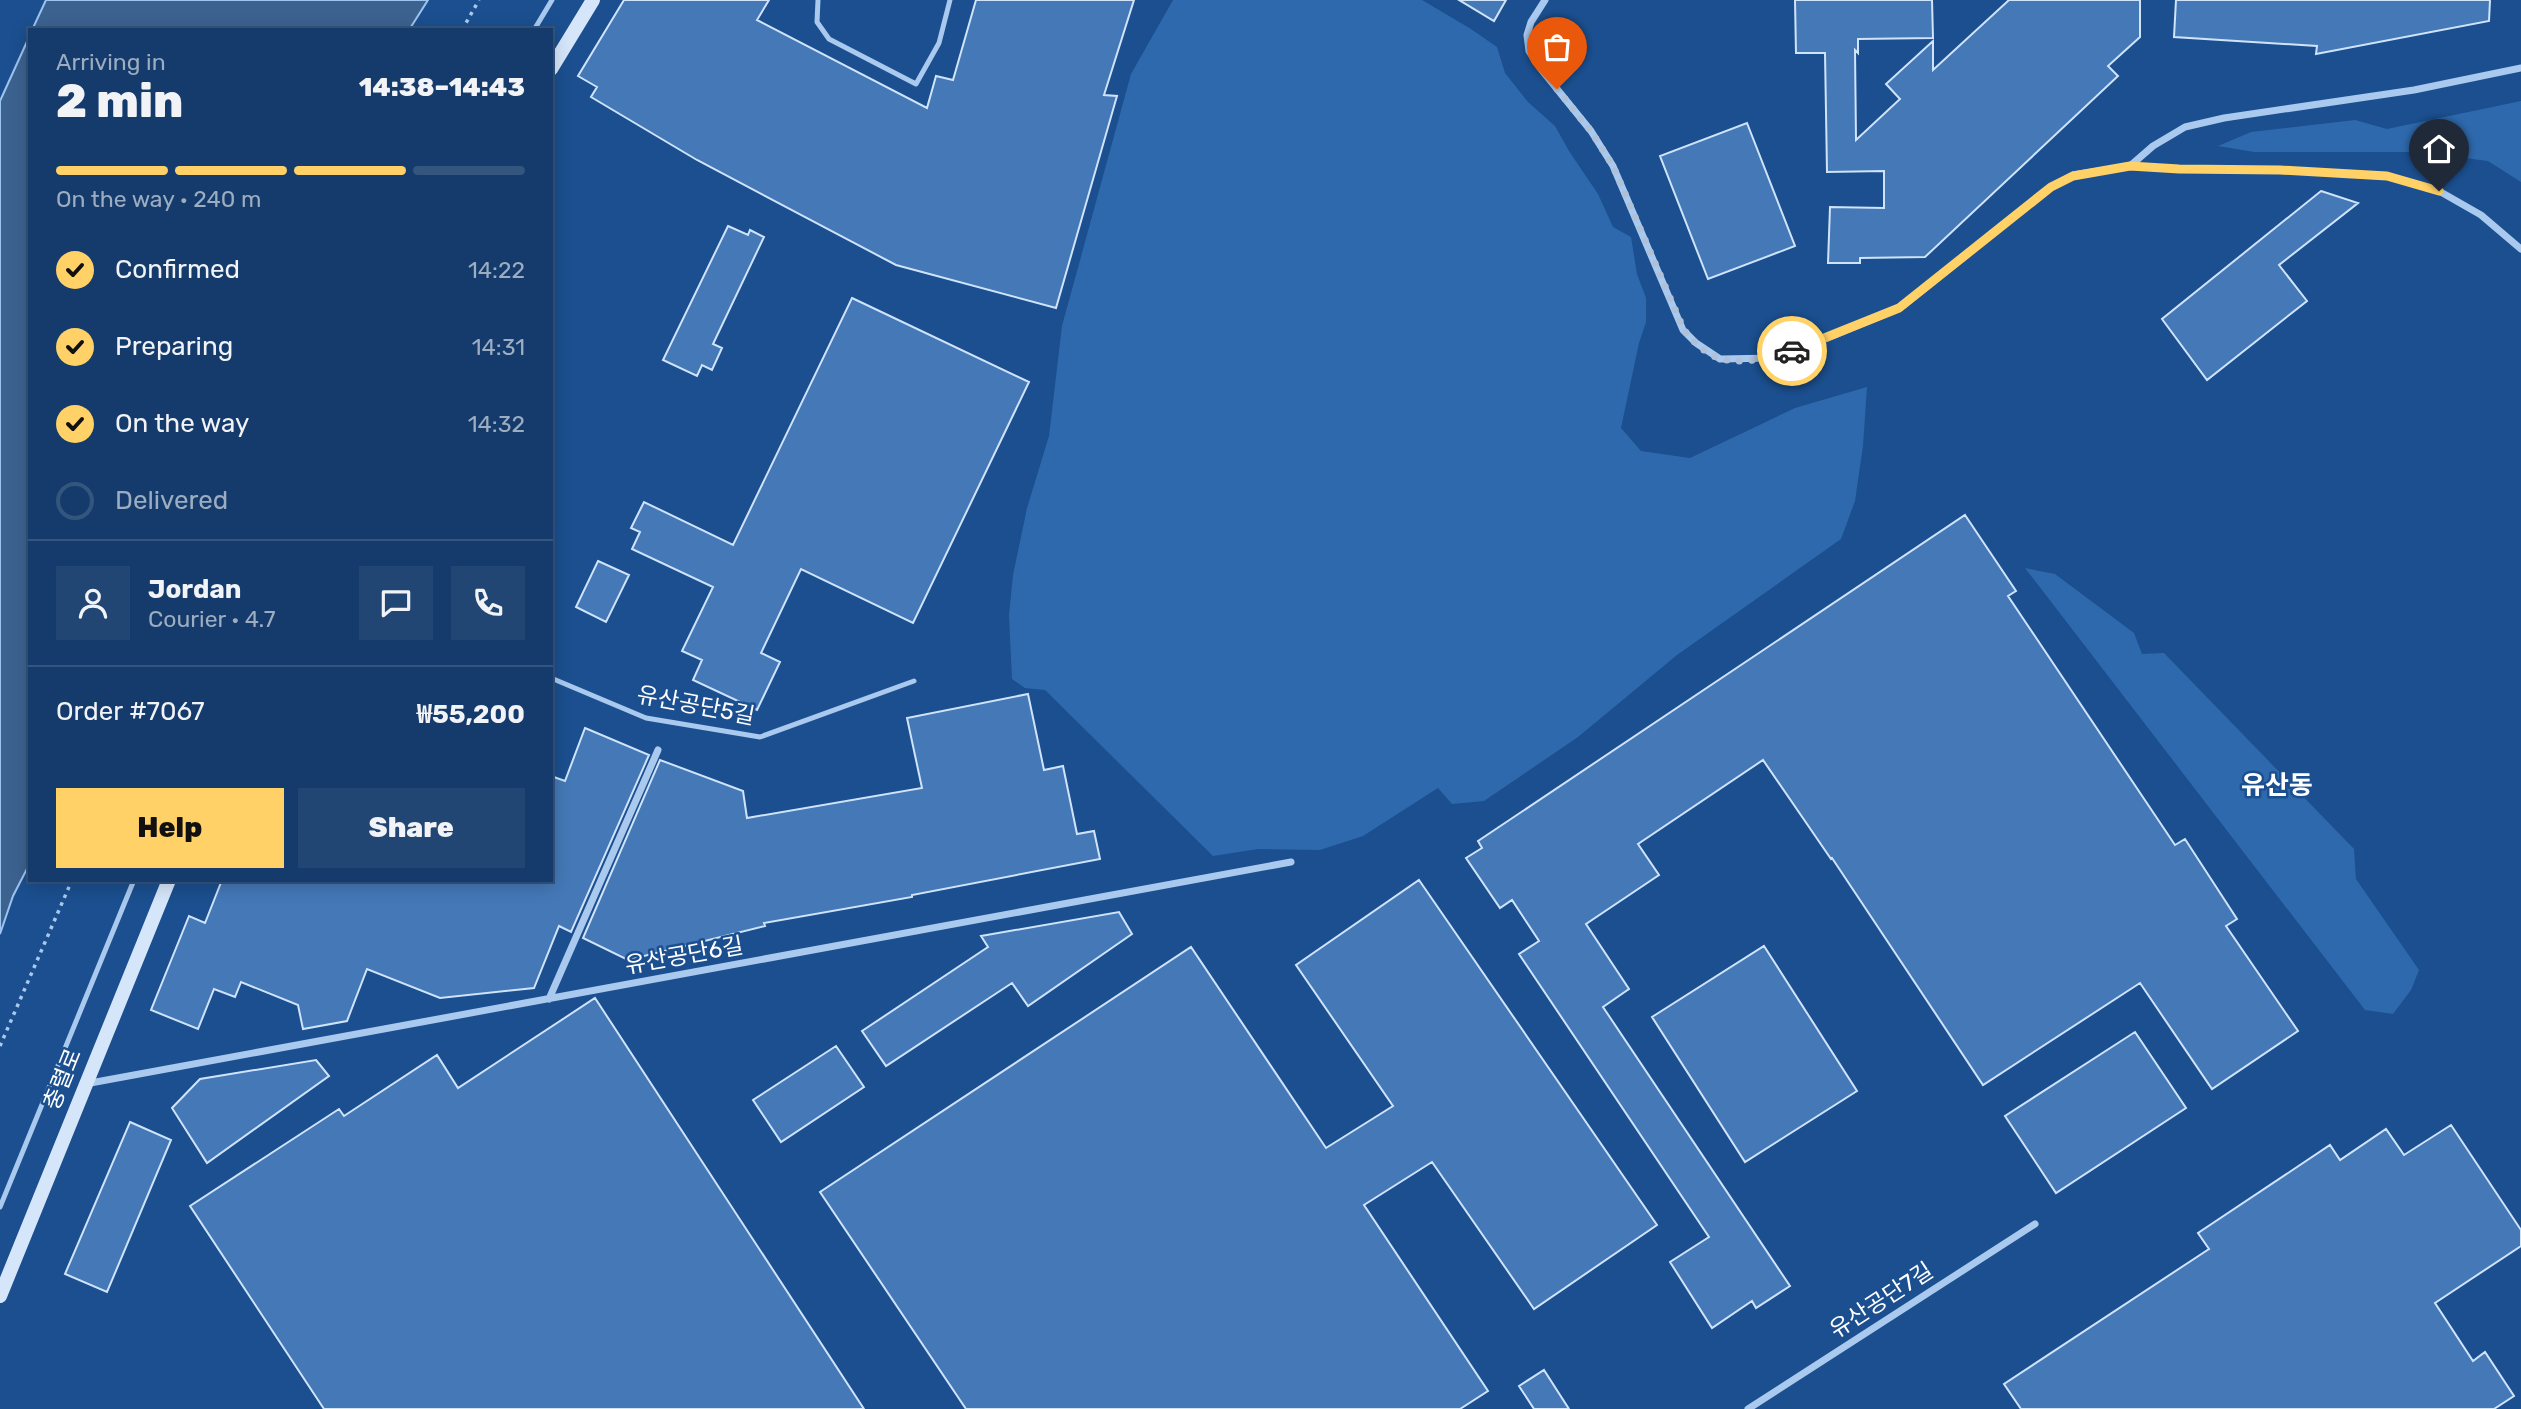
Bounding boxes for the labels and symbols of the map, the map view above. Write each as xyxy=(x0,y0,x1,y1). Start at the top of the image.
pin xyxy=(1527,17,1587,89)
pin xyxy=(2409,119,2469,191)
courier xyxy=(1757,316,1827,386)
street label: 유산공단5길 xyxy=(635,680,757,730)
district label: 유산동 xyxy=(2241,770,2313,801)
street label: 유산공단6길 xyxy=(623,931,745,979)
street label: 충렬로 xyxy=(37,1044,87,1114)
street label: 유산공단7길 xyxy=(1824,1256,1938,1344)

